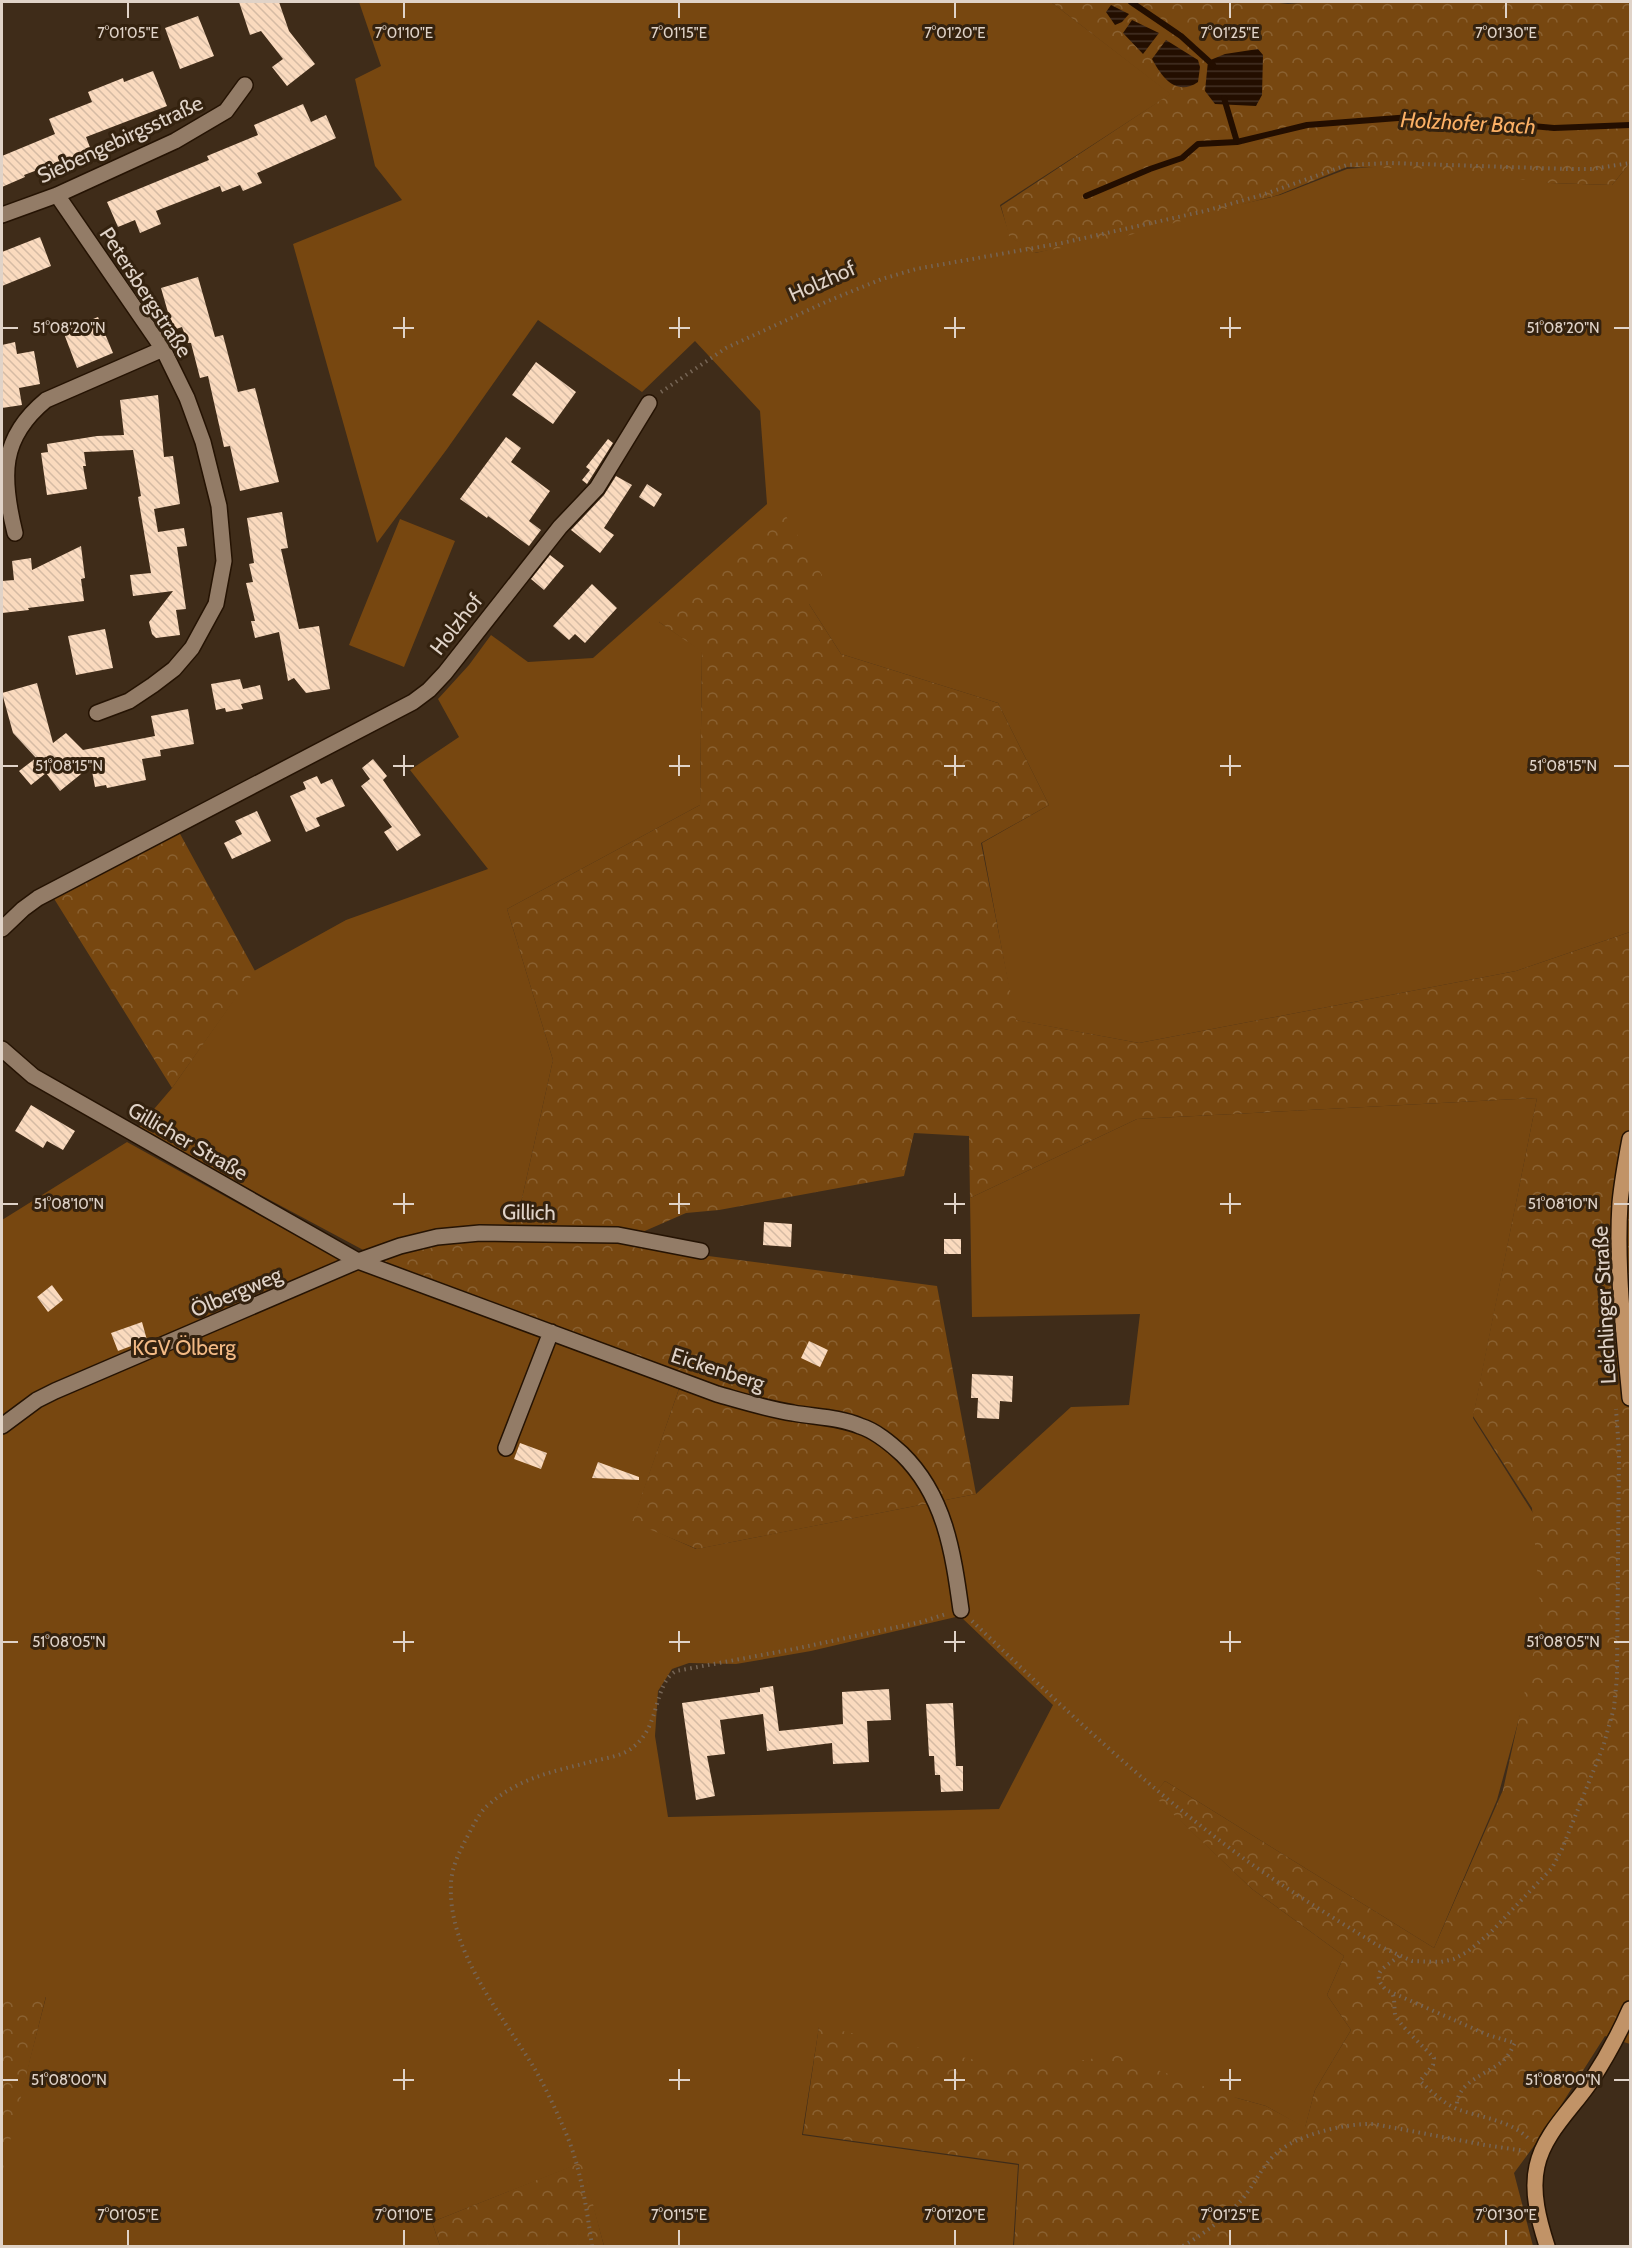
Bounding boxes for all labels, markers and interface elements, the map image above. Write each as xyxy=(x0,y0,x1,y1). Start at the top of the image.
text: 7°01'05"E xyxy=(97,24,159,42)
text: 7°01'10"E xyxy=(375,24,433,42)
text: 7°01'15"E xyxy=(651,24,707,42)
text: 7°01'20"E xyxy=(924,24,986,42)
text: 7°01'25"E xyxy=(1201,24,1259,42)
text: 7°01'30"E xyxy=(1475,24,1537,42)
street label: Siebengebirgsstraße xyxy=(33,90,207,188)
water label: Holzhofer Bach xyxy=(1400,106,1536,140)
street label: Petersbergstraße xyxy=(95,222,197,362)
street label: Holzhof xyxy=(785,255,859,307)
text: 51°08'20"N xyxy=(32,319,106,337)
text: 51°08'20"N xyxy=(1526,319,1600,337)
street label: Holzhof xyxy=(424,588,488,660)
text: 51°08'15"N xyxy=(35,757,103,775)
text: 51°08'15"N xyxy=(1529,757,1597,775)
street label: Gillicher Straße xyxy=(124,1097,253,1185)
text: 51°08'10"N xyxy=(34,1195,104,1213)
text: 51°08'10"N xyxy=(1528,1195,1598,1213)
street label: Gillich xyxy=(502,1199,556,1225)
street label: Leichlinger Straße xyxy=(1587,1225,1621,1385)
street label: Ölbergweg xyxy=(187,1261,286,1322)
park label: KGV Ölberg xyxy=(132,1335,236,1360)
street label: Eickenberg xyxy=(668,1342,768,1396)
text: 51°08'05"N xyxy=(32,1633,106,1651)
text: 51°08'05"N xyxy=(1526,1633,1600,1651)
text: 51°08'00"N xyxy=(31,2071,107,2089)
text: 51°08'00"N xyxy=(1525,2071,1601,2089)
text: 7°01'05"E xyxy=(97,2206,159,2224)
text: 7°01'10"E xyxy=(375,2206,433,2224)
text: 7°01'15"E xyxy=(651,2206,707,2224)
text: 7°01'20"E xyxy=(924,2206,986,2224)
text: 7°01'25"E xyxy=(1201,2206,1259,2224)
text: 7°01'30"E xyxy=(1475,2206,1537,2224)

